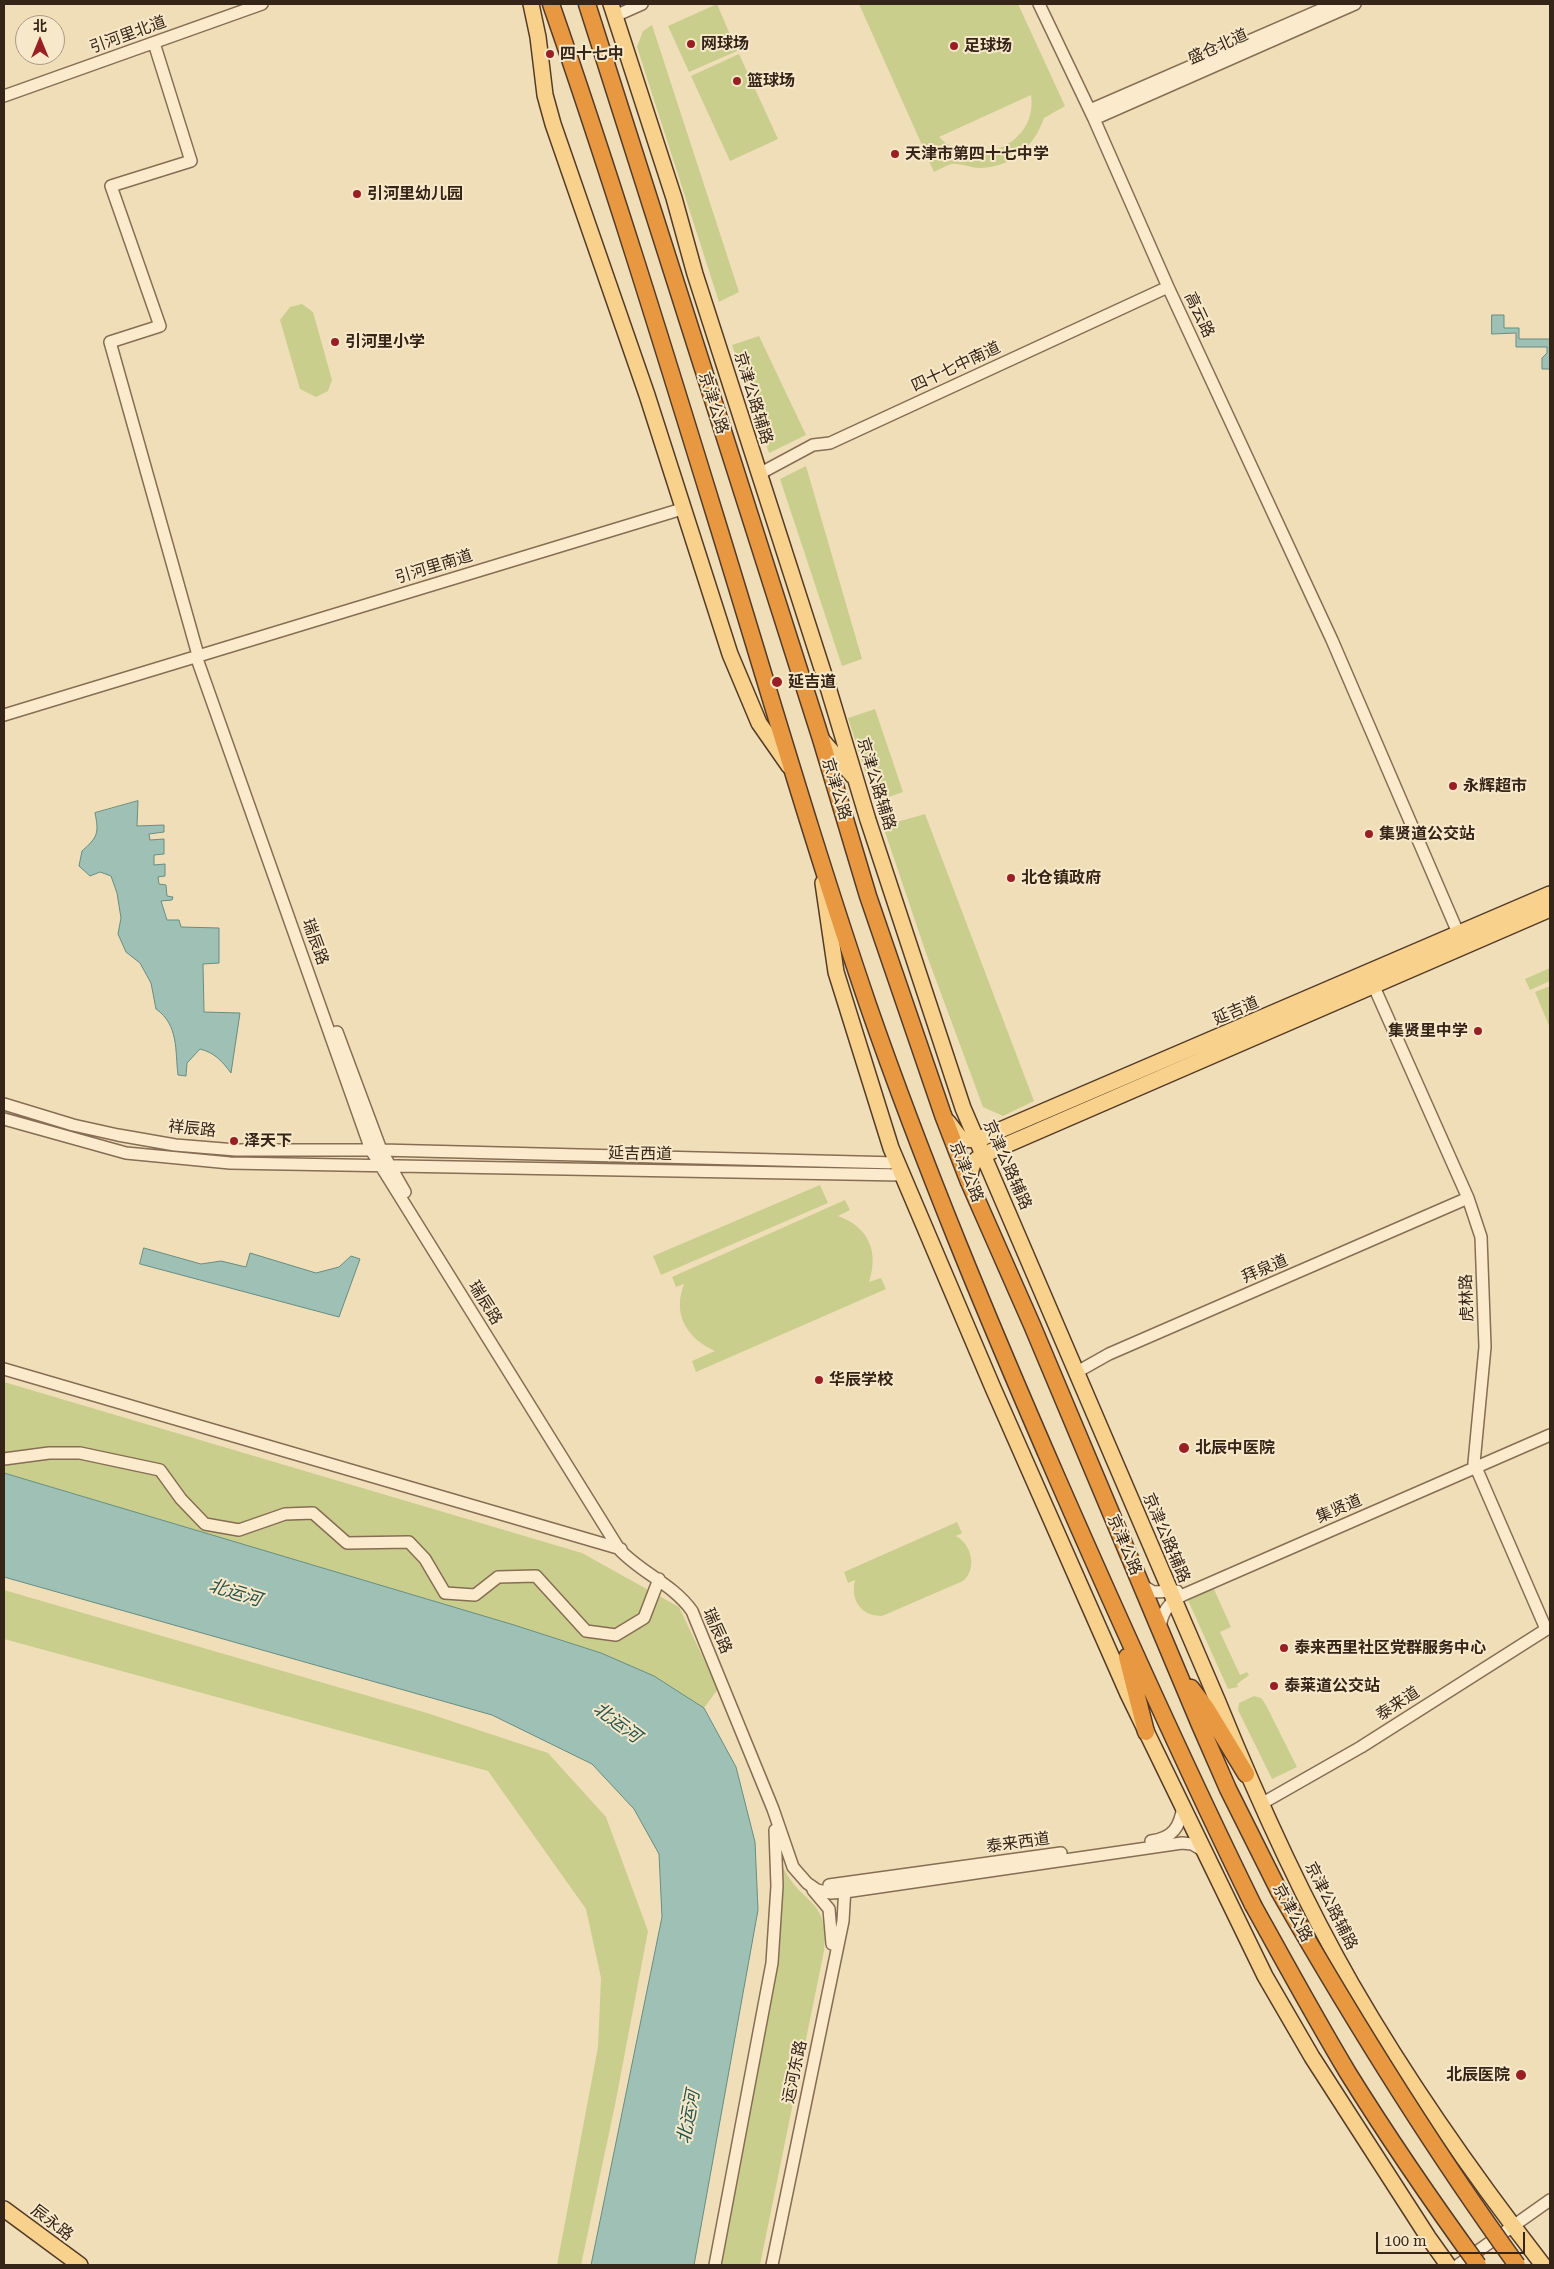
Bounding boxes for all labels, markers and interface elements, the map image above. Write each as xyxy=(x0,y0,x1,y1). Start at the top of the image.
street label: 引河里北道 xyxy=(87,12,169,58)
north arrow xyxy=(15,15,65,65)
text: 北 xyxy=(33,18,47,34)
street label: 盛仓北道 xyxy=(1185,25,1251,69)
place label: 网球场 xyxy=(701,34,749,54)
place label: 足球场 xyxy=(964,36,1012,56)
marker: 网球场 xyxy=(685,38,697,50)
marker: 足球场 xyxy=(948,40,960,52)
place label: 四十七中 xyxy=(560,44,624,64)
marker: 四十七中 xyxy=(544,48,556,60)
place label: 篮球场 xyxy=(747,71,795,91)
marker: 篮球场 xyxy=(731,75,743,87)
place label: 天津市第四十七中学 xyxy=(905,144,1049,164)
marker: 天津市第四十七中学 xyxy=(889,148,901,160)
place label: 引河里幼儿园 xyxy=(367,184,463,204)
marker: 引河里幼儿园 xyxy=(351,188,363,200)
street label: 高云路 xyxy=(1180,289,1218,341)
place label: 引河里小学 xyxy=(345,332,425,352)
marker: 引河里小学 xyxy=(329,336,341,348)
street label: 四十七中南道 xyxy=(908,338,1004,396)
street label: 京津公路辅路 xyxy=(730,349,776,447)
street label: 京津公路 xyxy=(694,370,732,436)
street label: 引河里南道 xyxy=(393,546,475,588)
place label: 延吉道 xyxy=(788,672,836,692)
marker: 延吉道 xyxy=(770,675,784,689)
street label: 京津公路辅路 xyxy=(853,735,899,833)
street label: 京津公路 xyxy=(817,756,855,822)
place label: 永辉超市 xyxy=(1463,776,1527,796)
marker: 永辉超市 xyxy=(1447,780,1459,792)
place label: 集贤道公交站 xyxy=(1379,824,1475,844)
marker: 集贤道公交站 xyxy=(1363,828,1375,840)
place label: 北仓镇政府 xyxy=(1021,868,1101,888)
marker: 北仓镇政府 xyxy=(1005,872,1017,884)
street label: 瑞辰路 xyxy=(298,916,332,968)
street label: 延吉道 xyxy=(1210,993,1262,1029)
place label: 集贤里中学 xyxy=(1388,1021,1468,1041)
marker: 集贤里中学 xyxy=(1472,1025,1484,1037)
street label: 祥辰路 xyxy=(167,1117,217,1141)
street label: 京津公路辅路 xyxy=(979,1117,1035,1213)
place label: 泽天下 xyxy=(244,1131,292,1151)
marker: 泽天下 xyxy=(228,1135,240,1147)
street label: 京津公路 xyxy=(945,1139,987,1205)
street label: 延吉西道 xyxy=(608,1144,672,1164)
street label: 拜泉道 xyxy=(1239,1251,1291,1287)
street label: 虎林路 xyxy=(1457,1274,1477,1322)
street label: 瑞辰路 xyxy=(464,1278,506,1328)
place label: 华辰学校 xyxy=(829,1370,893,1390)
marker: 华辰学校 xyxy=(813,1374,825,1386)
place label: 北辰中医院 xyxy=(1195,1438,1275,1458)
marker: 北辰中医院 xyxy=(1177,1441,1191,1455)
street label: 京津公路辅路 xyxy=(1138,1490,1194,1586)
street label: 集贤道 xyxy=(1313,1491,1365,1527)
street label: 京津公路 xyxy=(1103,1512,1145,1578)
water label: 北运河 xyxy=(206,1575,264,1611)
street label: 瑞辰路 xyxy=(698,1605,736,1657)
place label: 泰来西里社区党群服务中心 xyxy=(1294,1638,1486,1658)
marker: 泰来西里社区党群服务中心 xyxy=(1278,1642,1290,1654)
place label: 泰莱道公交站 xyxy=(1284,1676,1380,1696)
marker: 泰莱道公交站 xyxy=(1268,1680,1280,1692)
street label: 泰来道 xyxy=(1373,1683,1423,1725)
water label: 北运河 xyxy=(589,1698,645,1748)
street label: 泰来西道 xyxy=(985,1829,1051,1857)
street label: 京津公路辅路 xyxy=(1301,1859,1361,1953)
street label: 京津公路 xyxy=(1268,1880,1316,1946)
street label: 运河东路 xyxy=(779,2039,811,2105)
place label: 北辰医院 xyxy=(1446,2065,1510,2085)
marker: 北辰医院 xyxy=(1514,2068,1528,2082)
water label: 北运河 xyxy=(673,2088,705,2146)
street label: 辰永路 xyxy=(27,2201,77,2245)
scale bar xyxy=(1379,2222,1528,2254)
text: 100 m xyxy=(1384,2232,1427,2250)

